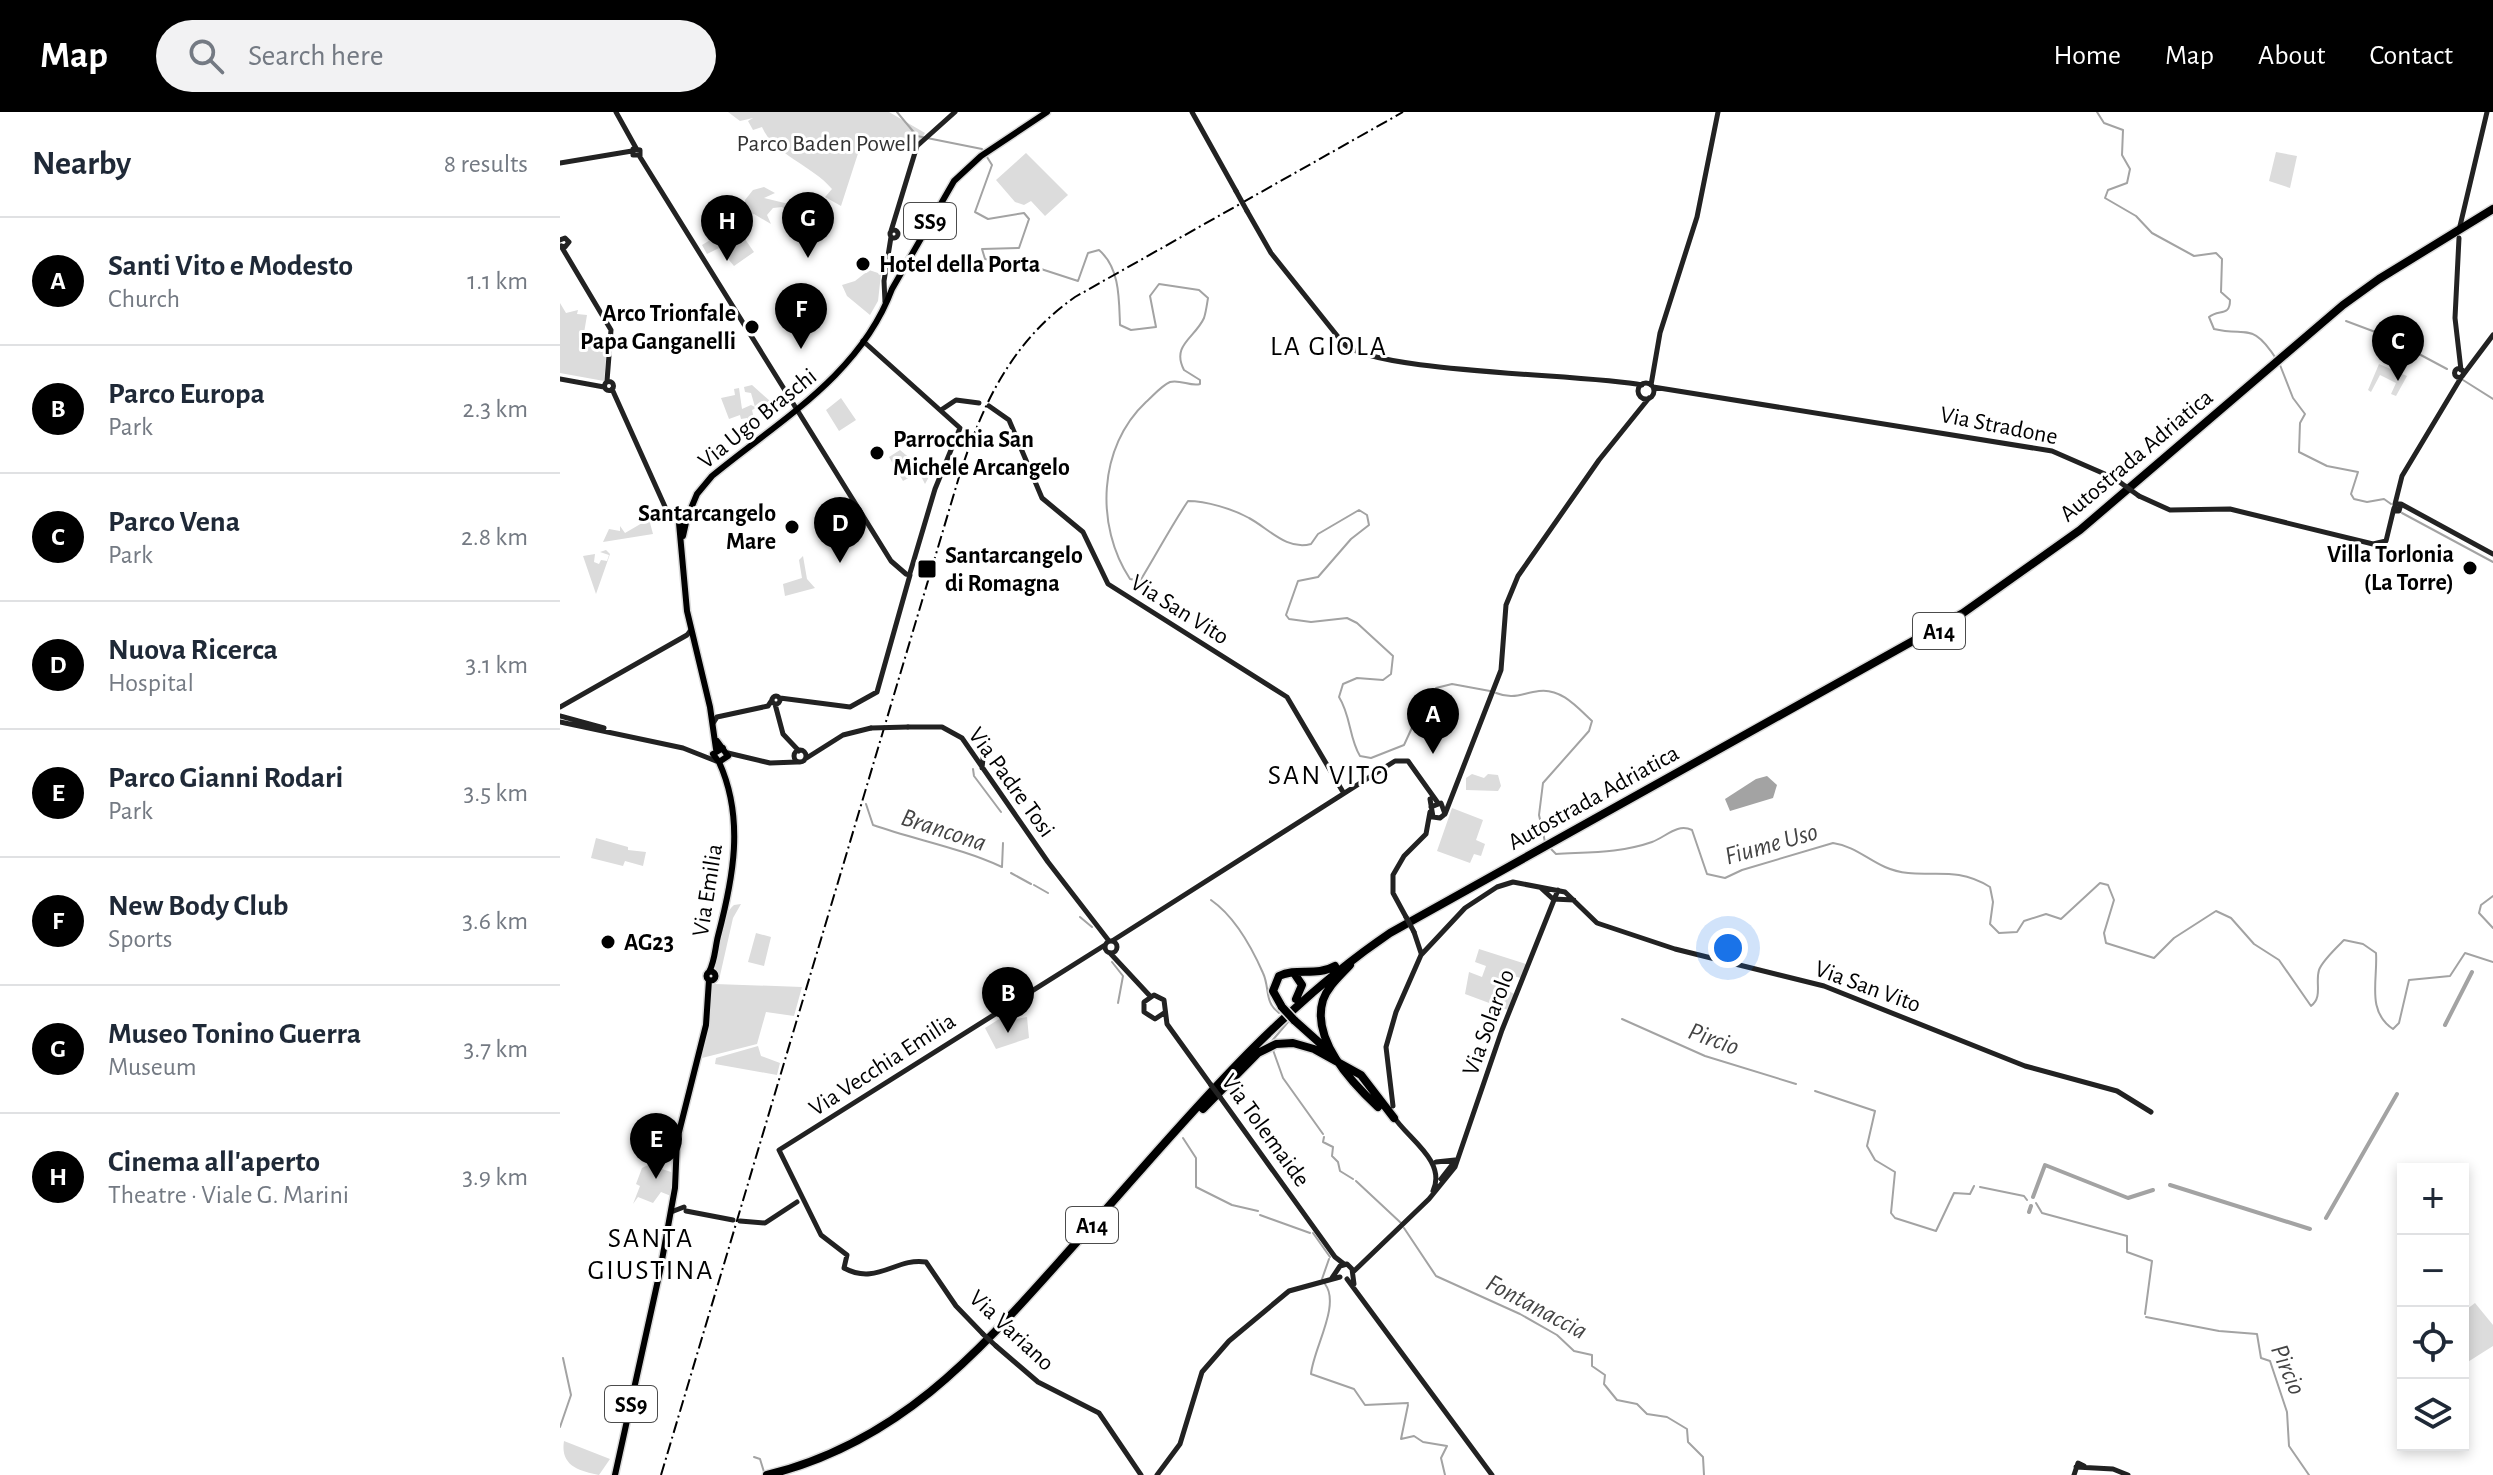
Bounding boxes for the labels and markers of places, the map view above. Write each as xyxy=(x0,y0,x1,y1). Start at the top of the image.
pin: G xyxy=(782,192,834,258)
pin: H xyxy=(701,195,753,261)
place label: Hotel della Porta xyxy=(879,253,1040,277)
marker: Hotel della Porta xyxy=(854,255,872,273)
pin: F xyxy=(775,283,827,349)
place label: Arco Trionfale Papa Ganganelli xyxy=(580,302,736,354)
pin: C xyxy=(2372,315,2424,381)
marker: Arco Trionfale Papa Ganganelli xyxy=(743,318,761,336)
place label: Parrocchia San Michele Arcangelo xyxy=(893,428,1070,480)
marker: Parrocchia San Michele Arcangelo xyxy=(868,444,886,462)
pin: D xyxy=(814,497,866,563)
place label: Santarcangelo Mare xyxy=(638,502,776,554)
marker: Santarcangelo Mare xyxy=(783,518,801,536)
place label: Villa Torlonia (La Torre) xyxy=(2327,543,2454,595)
place label: Santarcangelo di Romagna xyxy=(945,544,1083,596)
marker: Santarcangelo di Romagna xyxy=(916,558,938,580)
marker: Villa Torlonia (La Torre) xyxy=(2461,559,2479,577)
pin: A xyxy=(1407,688,1459,754)
place label: AG23 xyxy=(624,931,674,955)
marker: AG23 xyxy=(599,933,617,951)
pin: B xyxy=(982,967,1034,1033)
pin: E xyxy=(630,1113,682,1179)

